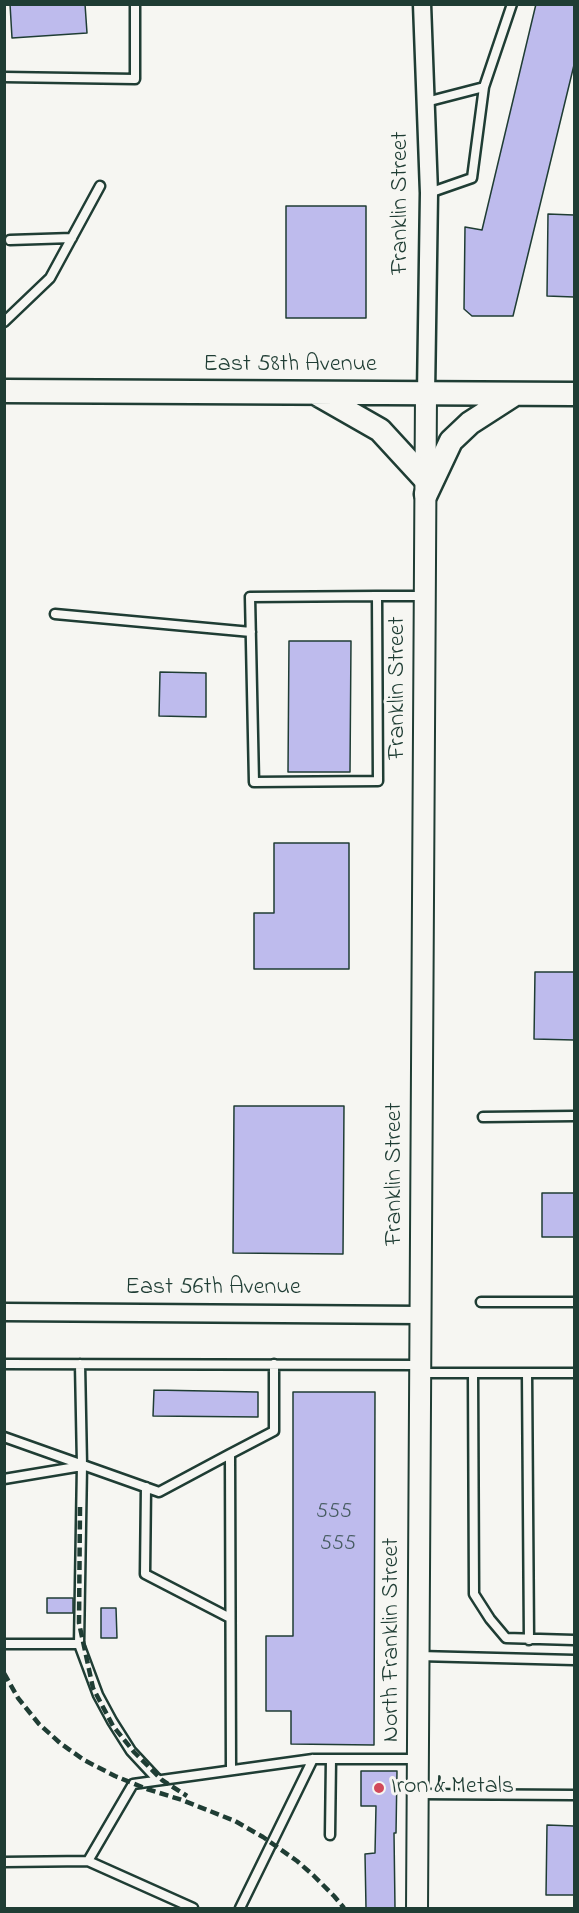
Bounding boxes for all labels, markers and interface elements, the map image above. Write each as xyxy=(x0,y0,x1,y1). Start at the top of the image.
street label: Franklin Street xyxy=(388,131,416,275)
street label: East 58th Avenue xyxy=(203,352,377,380)
street label: Franklin Street xyxy=(385,616,413,760)
street label: Franklin Street xyxy=(382,1102,410,1246)
street label: East 56th Avenue xyxy=(125,1275,301,1303)
house number: 555 xyxy=(316,1501,352,1527)
house number: 555 xyxy=(320,1533,356,1559)
street label: North Franklin Street xyxy=(379,1538,407,1742)
place label: Iron & Metals xyxy=(391,1774,514,1802)
marker: Iron & Metals xyxy=(372,1781,386,1795)

